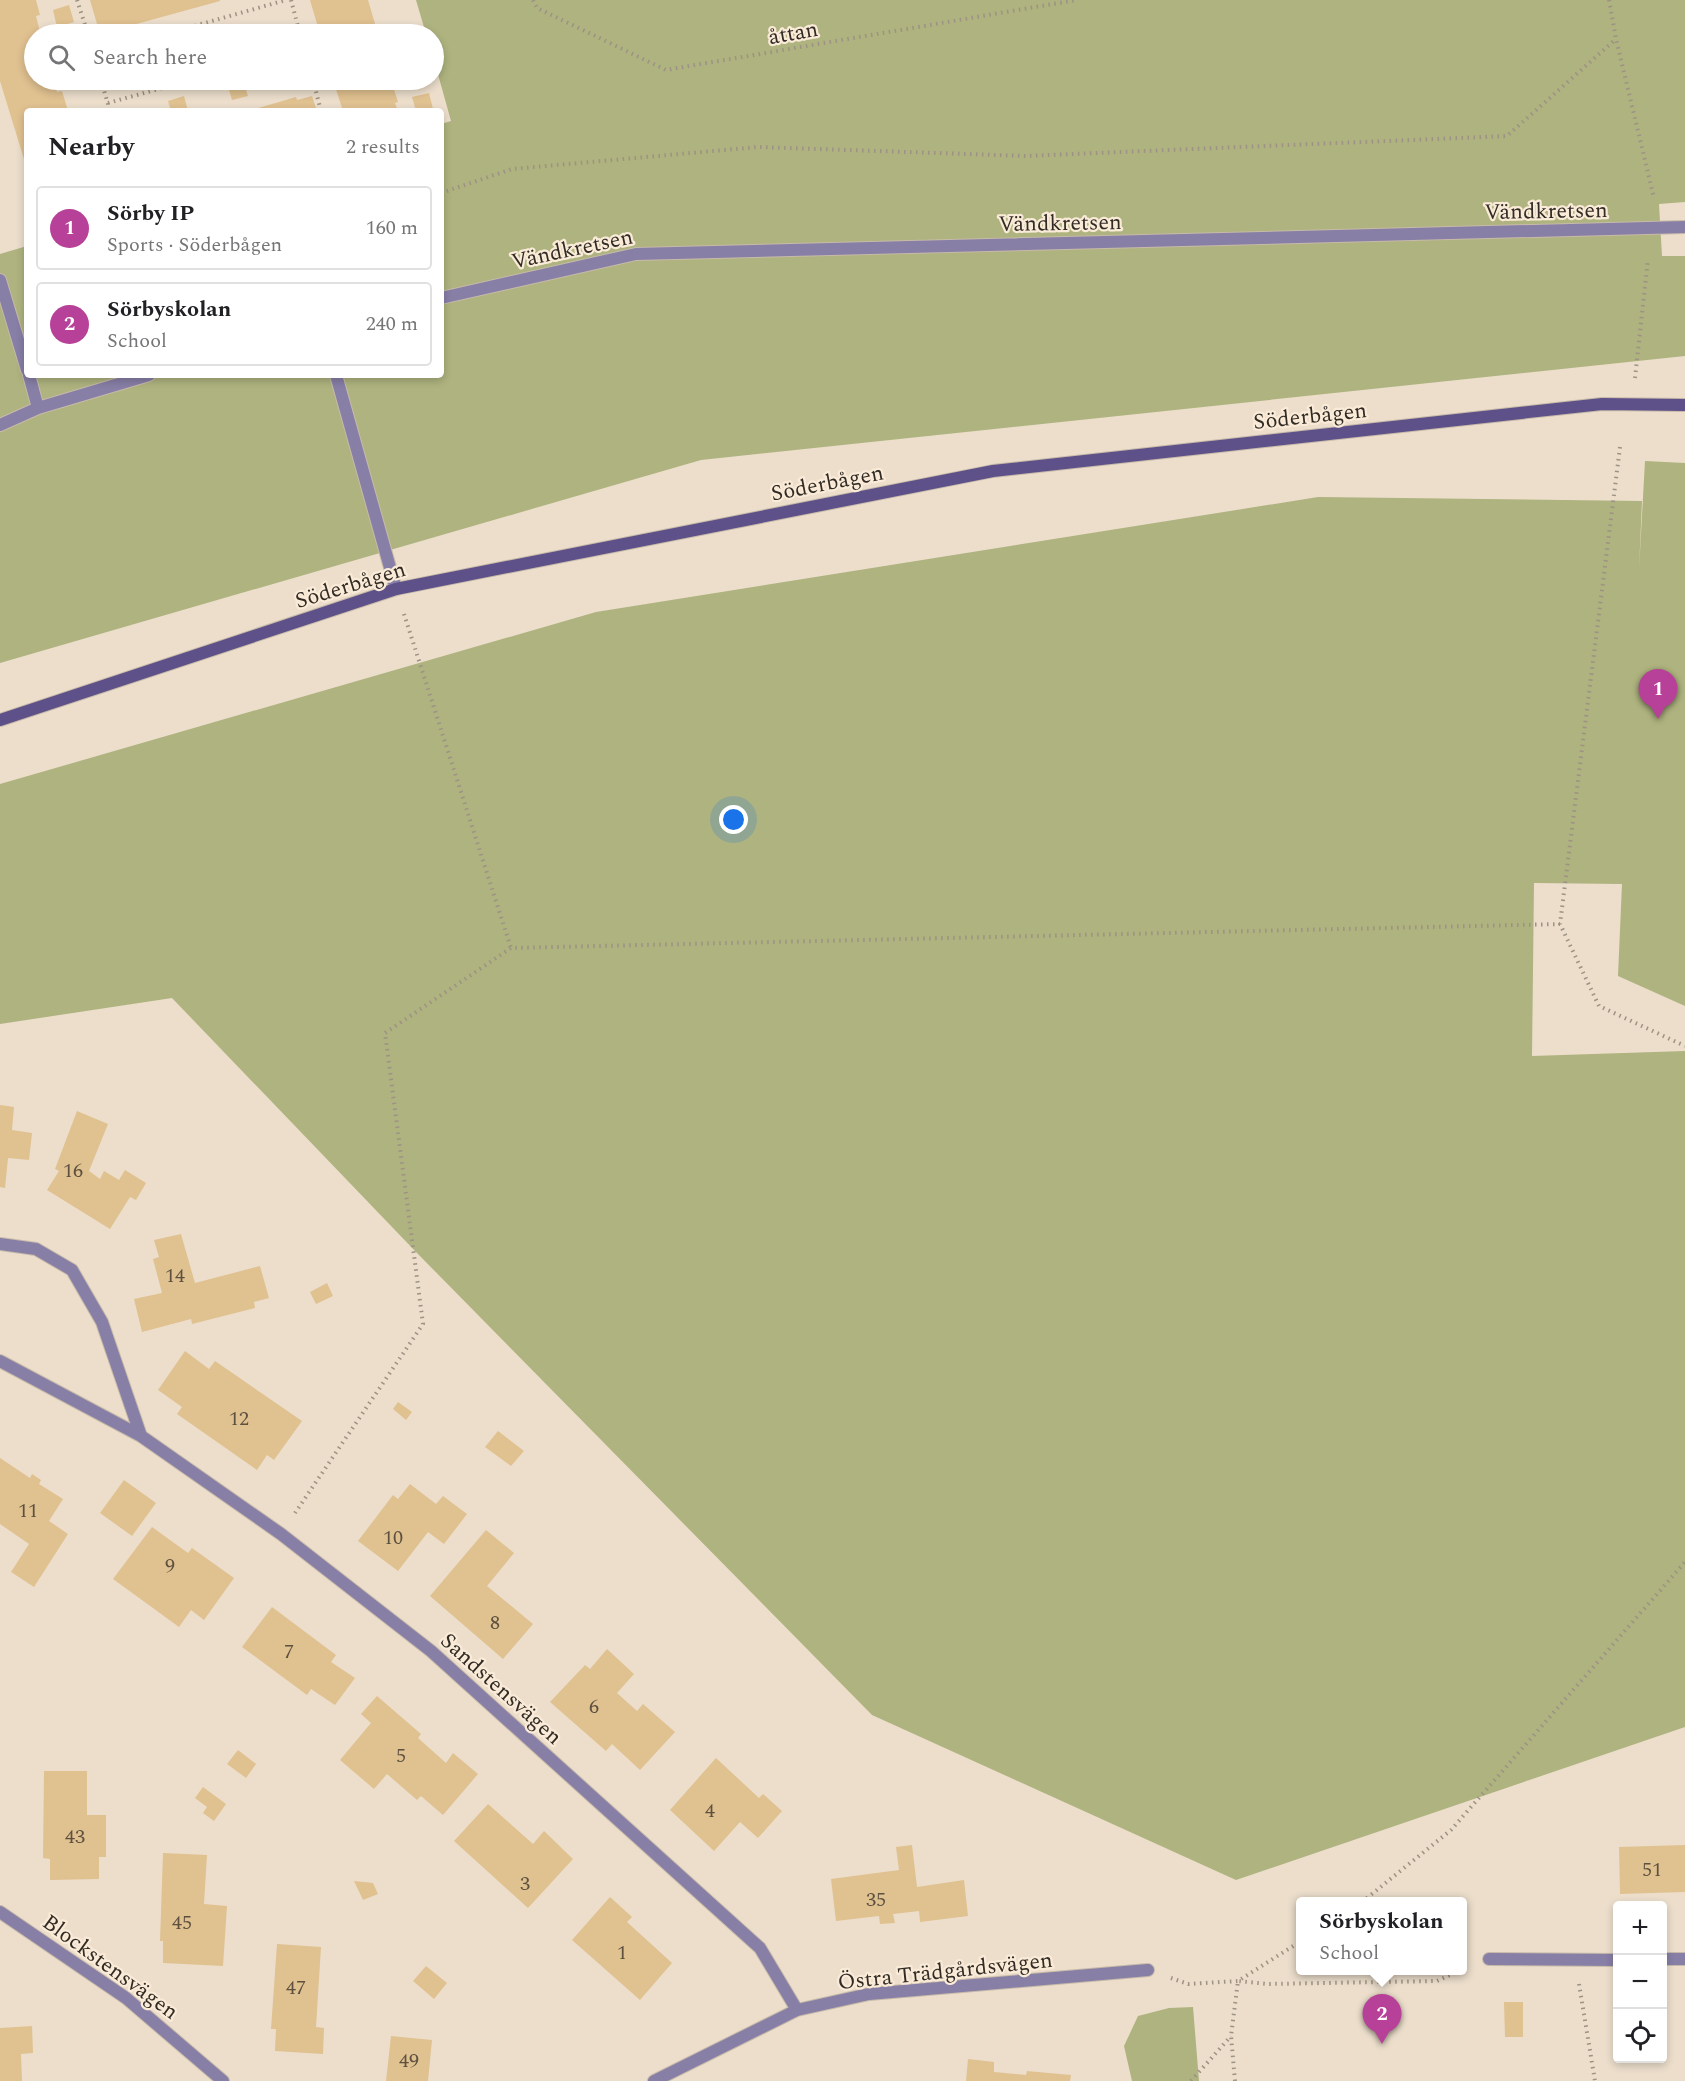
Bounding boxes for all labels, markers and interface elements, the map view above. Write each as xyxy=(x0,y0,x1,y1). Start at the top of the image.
street label: åttan xyxy=(766,13,821,54)
search box xyxy=(24,24,444,90)
icon: search xyxy=(45,41,78,74)
text: Search here xyxy=(93,41,207,74)
text: Nearby xyxy=(48,127,134,167)
text: 2 results xyxy=(346,132,420,162)
street label: Vändkretsen xyxy=(1484,194,1608,229)
text: Sörby IP xyxy=(107,197,194,230)
street label: Vändkretsen xyxy=(998,206,1122,241)
text: 1 xyxy=(64,213,75,243)
text: 160 m xyxy=(366,213,418,243)
street label: Vändkretsen xyxy=(509,220,636,278)
text: Sports · Söderbågen xyxy=(107,230,282,260)
text: Sörbyskolan xyxy=(107,293,231,326)
text: 2 xyxy=(64,309,75,339)
text: 240 m xyxy=(366,309,418,339)
text: School xyxy=(107,326,167,356)
street label: Söderbågen xyxy=(1252,394,1369,439)
street label: Söderbågen xyxy=(768,456,886,511)
street label: Söderbågen xyxy=(291,553,410,618)
pin: 1 xyxy=(1638,670,1678,719)
your location xyxy=(719,805,748,834)
house number: 16 xyxy=(63,1156,83,1186)
house number: 14 xyxy=(165,1261,185,1291)
house number: 12 xyxy=(229,1404,249,1434)
house number: 11 xyxy=(18,1496,38,1526)
house number: 10 xyxy=(383,1523,403,1553)
house number: 9 xyxy=(165,1551,175,1581)
house number: 8 xyxy=(490,1608,500,1638)
street label: Sandstensvägen xyxy=(433,1625,569,1753)
house number: 7 xyxy=(284,1637,294,1667)
house number: 6 xyxy=(589,1692,599,1722)
house number: 5 xyxy=(396,1741,406,1771)
house number: 4 xyxy=(705,1796,715,1826)
house number: 43 xyxy=(65,1822,85,1852)
house number: 51 xyxy=(1642,1855,1662,1885)
house number: 3 xyxy=(520,1869,530,1899)
house number: 35 xyxy=(866,1885,886,1915)
popup xyxy=(1296,1897,1467,1975)
map controls xyxy=(1613,1901,1667,2063)
button: + xyxy=(1613,1901,1667,1955)
text: Sörbyskolan xyxy=(1319,1905,1444,1938)
street label: Blockstensvägen xyxy=(35,1906,185,2028)
house number: 45 xyxy=(172,1908,192,1938)
house number: 1 xyxy=(617,1938,627,1968)
text: School xyxy=(1319,1938,1379,1968)
street label: Östra Trädgårdsvägen xyxy=(836,1944,1054,1999)
button: − xyxy=(1613,1955,1667,2009)
house number: 47 xyxy=(286,1973,306,2003)
pin: 2 xyxy=(1362,1994,1402,2044)
button: locate xyxy=(1613,2009,1667,2063)
house number: 49 xyxy=(399,2046,419,2076)

